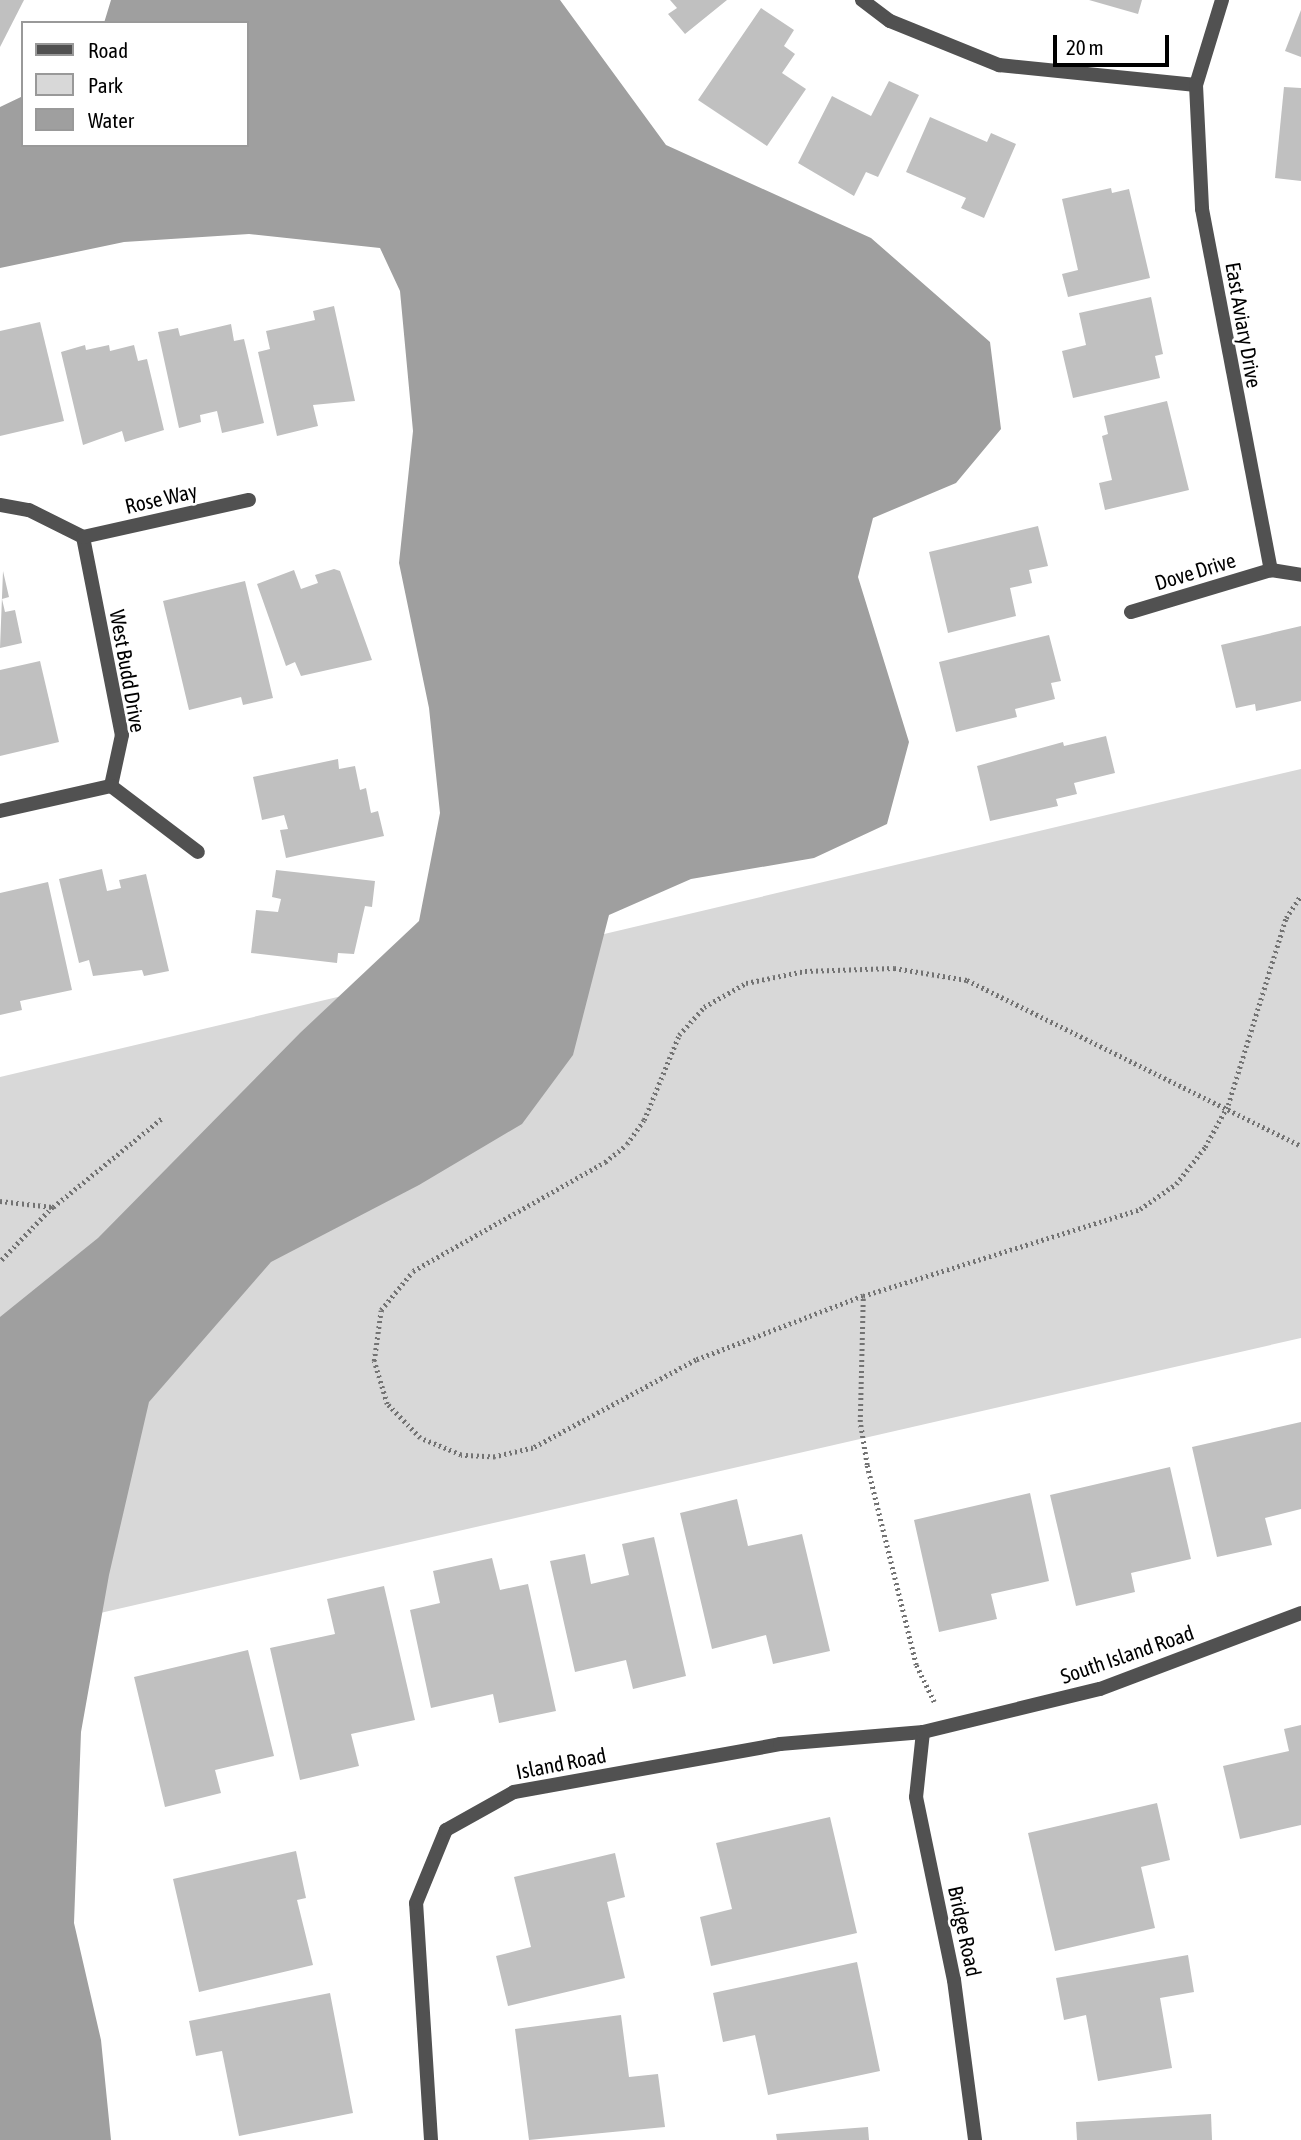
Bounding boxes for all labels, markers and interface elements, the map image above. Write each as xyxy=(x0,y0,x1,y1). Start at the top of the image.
legend xyxy=(21,21,248,147)
scale bar xyxy=(1056,21,1172,65)
text: 20 m xyxy=(1066,35,1104,59)
text: Road xyxy=(88,38,128,62)
text: Park xyxy=(88,73,123,97)
text: Water xyxy=(88,108,134,132)
street label: East Aviary Drive xyxy=(1221,260,1267,390)
street label: Rose Way xyxy=(123,477,199,519)
street label: Dove Drive xyxy=(1152,547,1238,595)
street label: West Budd Drive xyxy=(105,608,151,734)
street label: South Island Road xyxy=(1057,1619,1197,1689)
street label: Island Road xyxy=(514,1742,608,1784)
street label: Bridge Road xyxy=(943,1883,987,1979)

